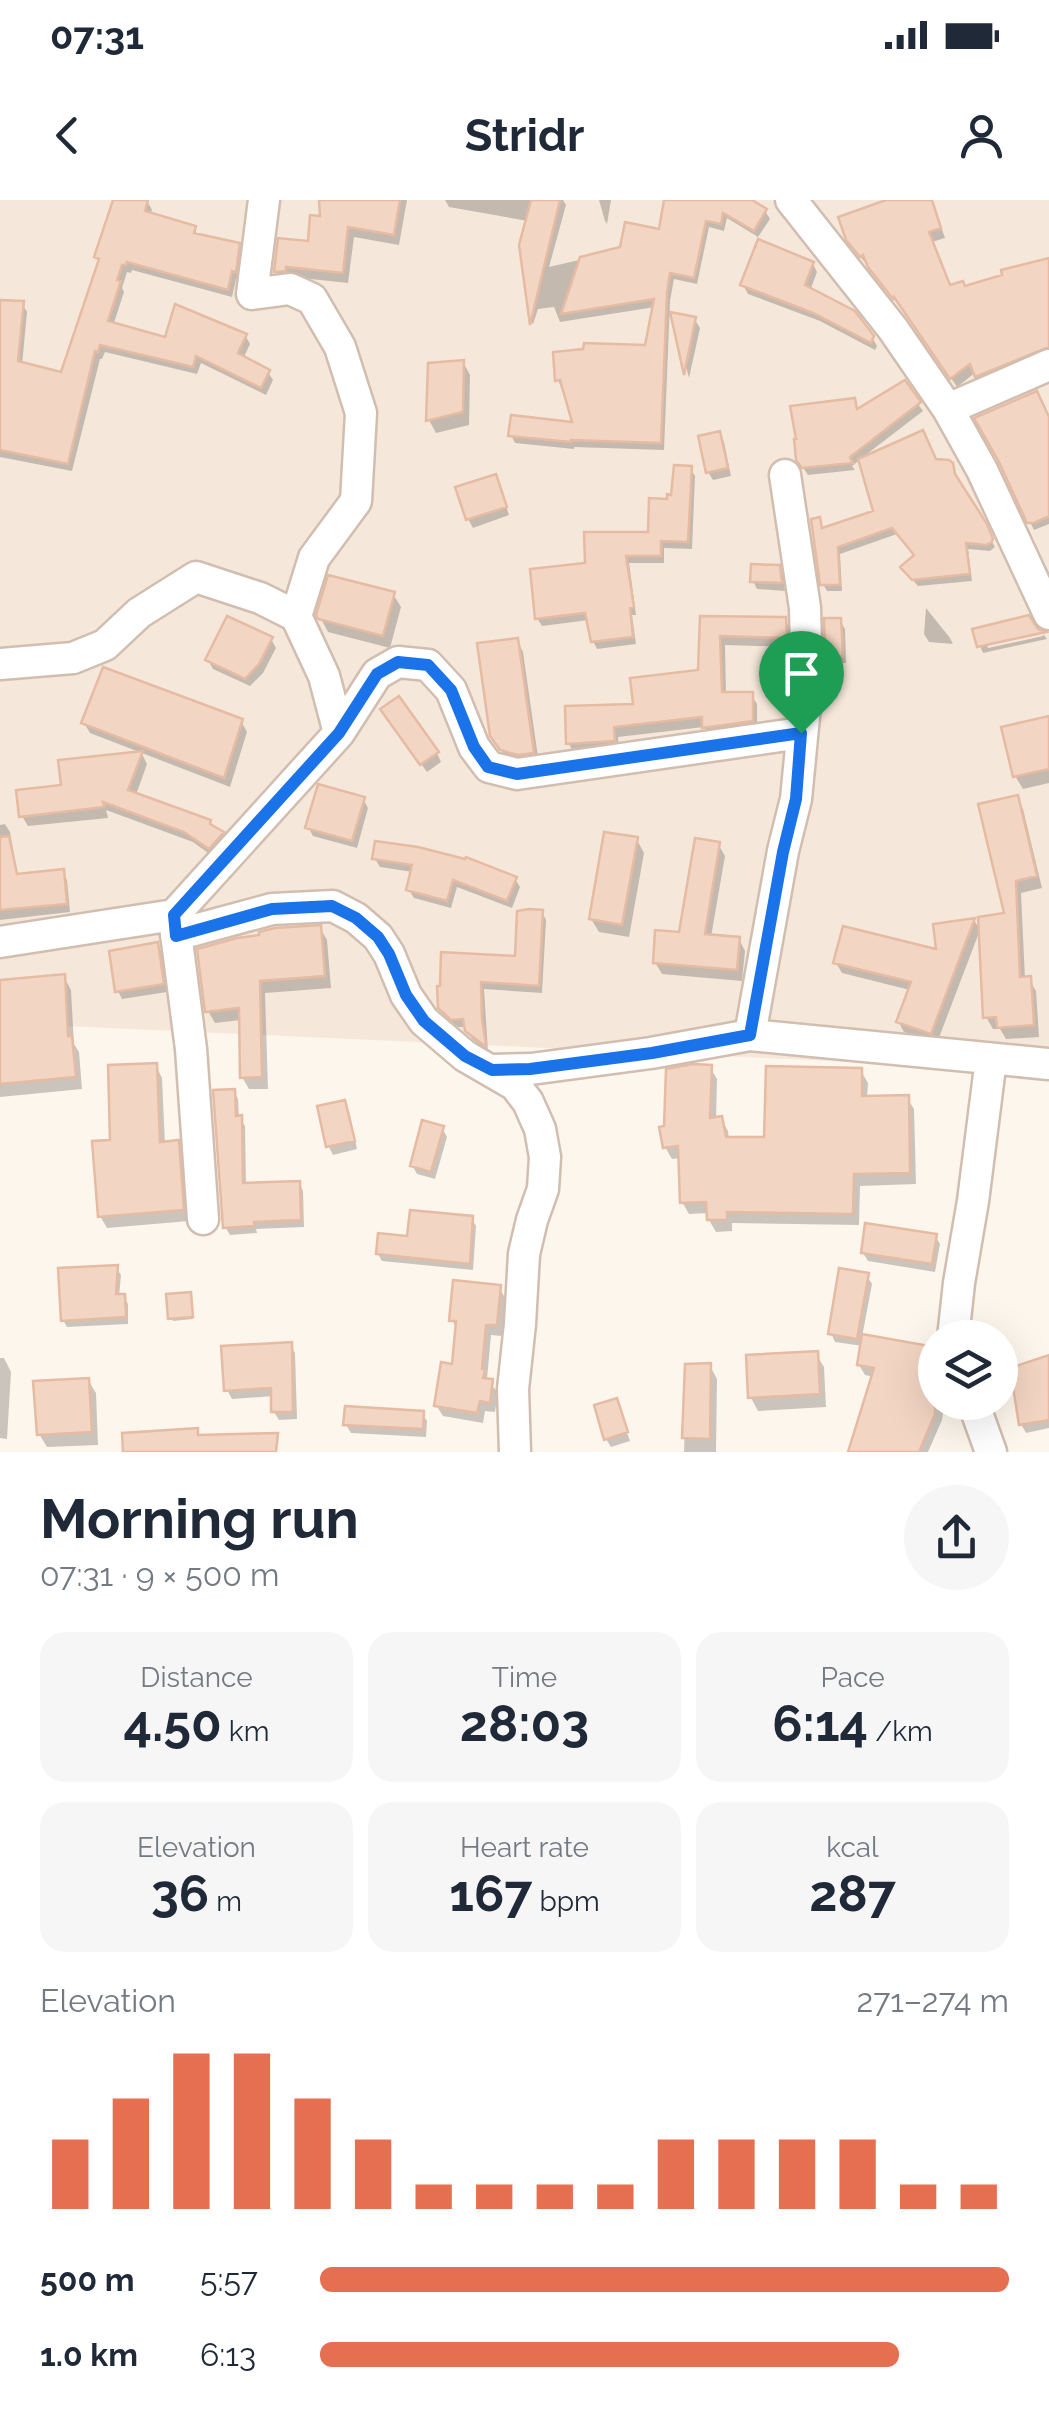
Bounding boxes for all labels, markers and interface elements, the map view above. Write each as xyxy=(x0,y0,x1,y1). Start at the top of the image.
text: 07:31 xyxy=(50,13,144,58)
icon: back xyxy=(40,108,95,163)
icon: person xyxy=(954,108,1009,163)
text: Stridr xyxy=(465,109,584,162)
pin xyxy=(759,631,844,734)
icon: arrive xyxy=(774,646,829,701)
map controls xyxy=(918,1320,1018,1420)
button: layers xyxy=(918,1320,1018,1420)
button: share xyxy=(904,1485,1009,1590)
text: Morning run xyxy=(40,1486,359,1551)
text: 07:31 · 9 × 500 m xyxy=(40,1556,280,1593)
text: Distance xyxy=(140,1661,253,1694)
text: Time xyxy=(492,1661,557,1694)
text: Pace xyxy=(820,1661,885,1694)
text: 4.50 xyxy=(124,1694,222,1753)
text: 28:03 xyxy=(460,1694,589,1753)
text: 6:14 xyxy=(772,1694,868,1753)
text: km xyxy=(222,1715,269,1748)
text: /km xyxy=(868,1715,933,1748)
text: Elevation xyxy=(137,1831,256,1864)
text: Heart rate xyxy=(460,1831,589,1864)
text: kcal xyxy=(826,1831,879,1864)
text: 36 xyxy=(151,1864,209,1923)
text: 167 xyxy=(449,1864,532,1923)
text: 287 xyxy=(809,1864,896,1923)
text: m xyxy=(209,1885,242,1918)
text: bpm xyxy=(532,1885,600,1918)
text: Elevation xyxy=(40,1982,176,2019)
text: 271–274 m xyxy=(857,1982,1009,2019)
text: 500 m xyxy=(40,2261,135,2298)
text: 5:57 xyxy=(200,2261,258,2298)
text: 1.0 km xyxy=(40,2336,138,2373)
text: 6:13 xyxy=(200,2336,256,2373)

